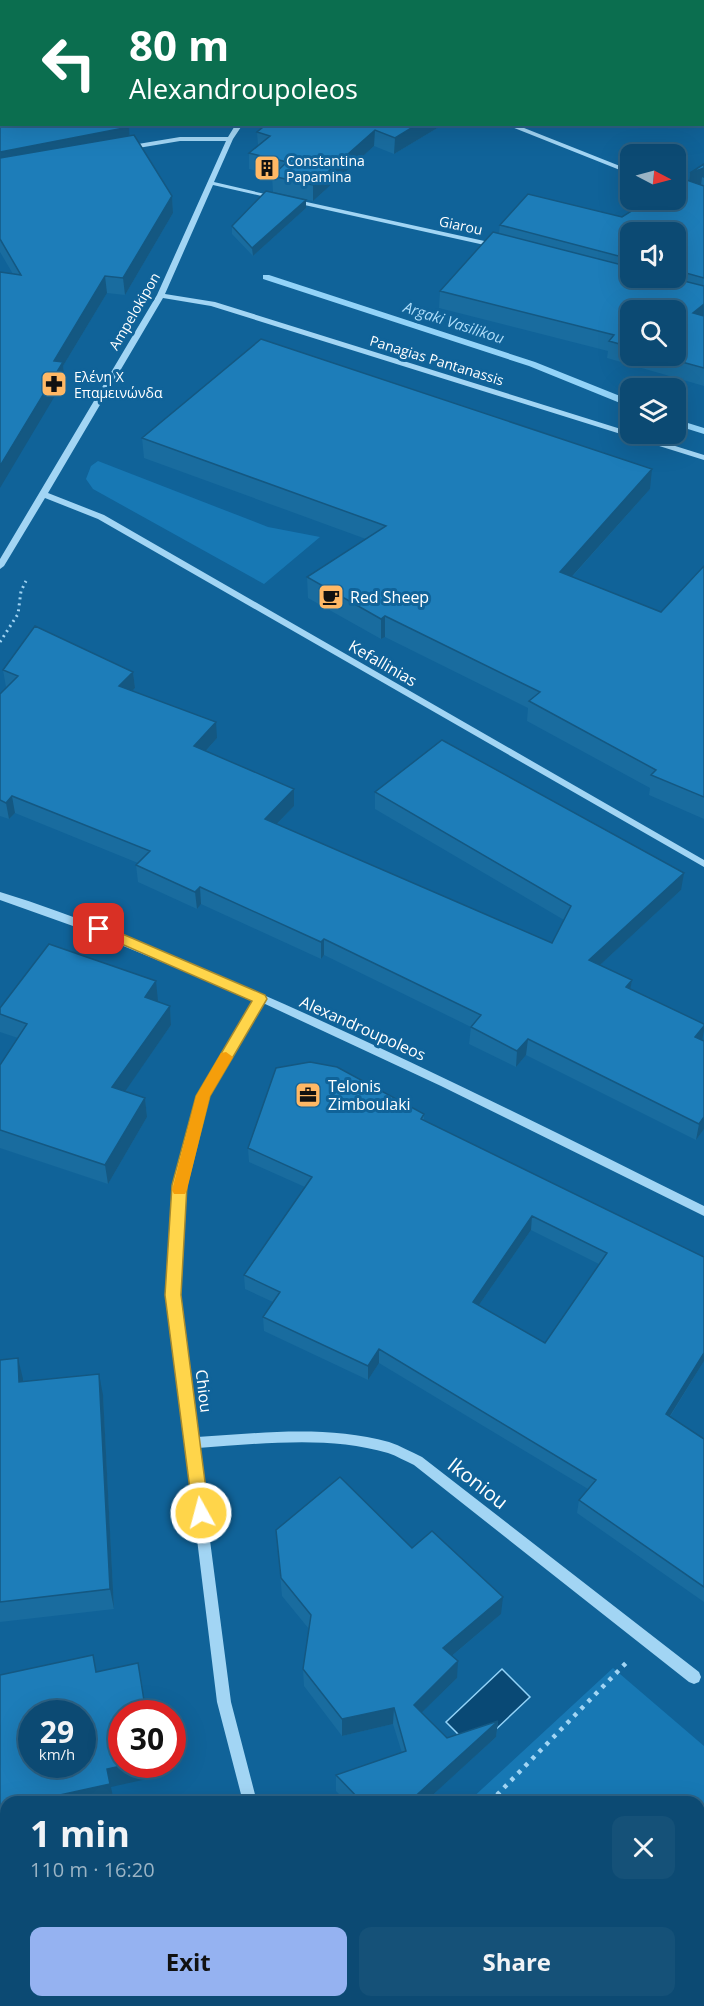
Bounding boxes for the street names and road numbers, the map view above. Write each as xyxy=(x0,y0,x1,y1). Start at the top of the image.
street label: Giarou xyxy=(437,211,485,239)
street label: Ampelokipon xyxy=(104,269,164,353)
street label: Panagias Pantanassis xyxy=(368,331,507,390)
street label: Kefallinias xyxy=(345,635,421,691)
street label: Alexandroupoleos xyxy=(297,990,429,1066)
street label: Chiou xyxy=(190,1368,218,1414)
street label: Ikoniou xyxy=(442,1451,514,1515)

